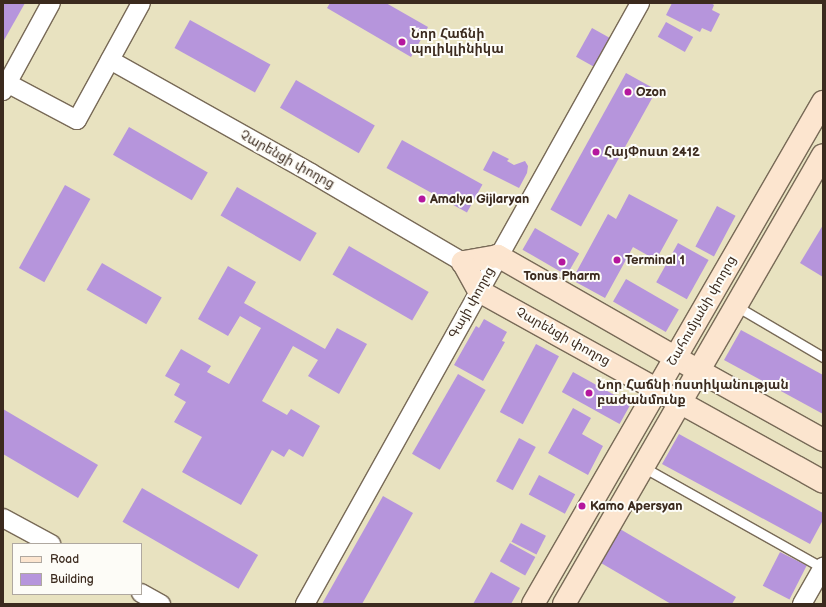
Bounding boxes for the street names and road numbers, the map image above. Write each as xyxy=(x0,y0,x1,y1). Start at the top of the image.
street label: Չարենցի փողոց xyxy=(237,128,337,192)
street label: Շահումյանի փողոց xyxy=(664,253,740,369)
street label: Գայի փողոց xyxy=(446,264,498,342)
street label: Չարենցի փողոց xyxy=(513,305,613,369)

